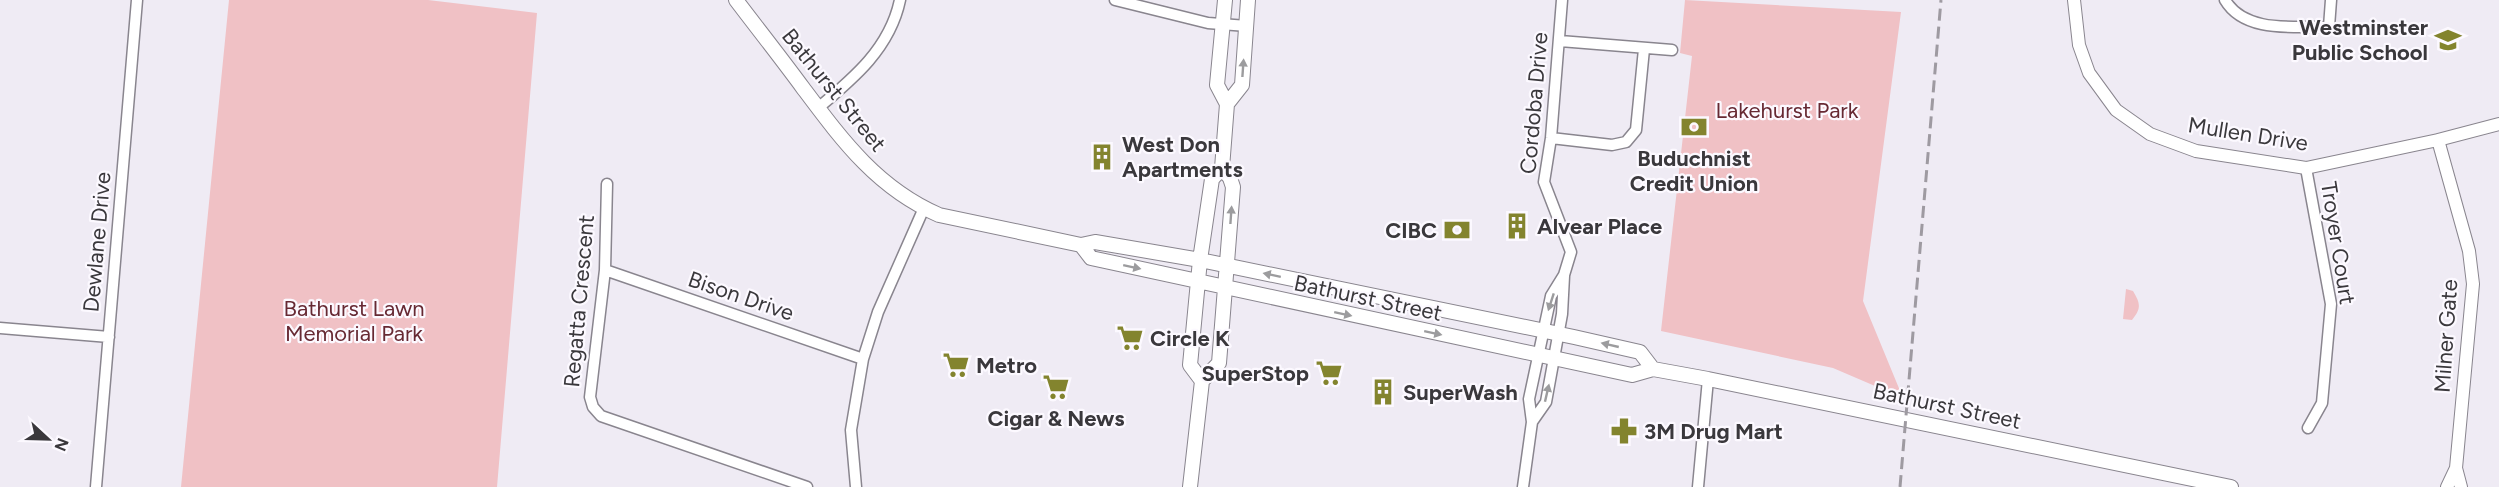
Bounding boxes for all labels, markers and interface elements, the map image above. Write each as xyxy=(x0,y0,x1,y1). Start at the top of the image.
place label: Westminster Public School xyxy=(2292,14,2429,66)
street label: Bathurst Street xyxy=(776,23,892,157)
school or university icon: Westminster Public School xyxy=(2433,25,2463,55)
street label: Cordoba Drive xyxy=(1514,31,1554,175)
one-way arrow xyxy=(1239,58,1248,77)
park label: Lakehurst Park xyxy=(1716,97,1859,124)
street label: Mullen Drive xyxy=(2186,111,2310,157)
bank icon: Buduchnist Credit Union xyxy=(1679,112,1709,142)
place label: West Don Apartments xyxy=(1122,131,1243,183)
building icon: West Don Apartments xyxy=(1087,142,1117,172)
place label: Buduchnist Credit Union xyxy=(1630,145,1758,197)
street label: Dewlane Drive xyxy=(77,171,117,313)
street label: Troyer Court xyxy=(2315,180,2361,306)
one-way arrow xyxy=(1227,206,1236,225)
building icon: Alvear Place xyxy=(1502,211,1532,241)
place label: Alvear Place xyxy=(1537,213,1662,240)
street label: Regatta Crescent xyxy=(558,214,600,388)
bank icon: CIBC xyxy=(1442,215,1472,245)
place label: CIBC xyxy=(1385,217,1437,244)
one-way arrow xyxy=(1122,263,1141,272)
street label: Bison Drive xyxy=(685,265,797,327)
street label: Bathurst Street xyxy=(1292,269,1444,327)
one-way arrow xyxy=(1262,270,1281,279)
street label: Milner Gate xyxy=(2429,278,2463,394)
one-way arrow xyxy=(1546,293,1555,311)
park label: Bathurst Lawn Memorial Park xyxy=(284,295,425,347)
one-way arrow xyxy=(1334,309,1353,319)
supermarket icon: Circle K xyxy=(1115,323,1145,353)
place label: Circle K xyxy=(1150,325,1230,352)
one-way arrow xyxy=(1424,329,1442,339)
one-way arrow xyxy=(1601,339,1619,349)
supermarket icon: Metro xyxy=(941,350,971,380)
place label: Metro xyxy=(976,352,1037,379)
supermarket icon: SuperStop xyxy=(1314,358,1344,388)
place label: SuperStop xyxy=(1201,360,1309,387)
supermarket icon: Cigar & News xyxy=(1041,372,1071,402)
building icon: SuperWash xyxy=(1368,377,1398,407)
street label: Bathurst Street xyxy=(1871,377,2023,435)
place label: SuperWash xyxy=(1403,379,1518,406)
one-way arrow xyxy=(1543,384,1553,402)
place label: Cigar & News xyxy=(987,405,1125,432)
north arrow xyxy=(18,409,78,469)
pharmacy icon: 3M Drug Mart xyxy=(1609,416,1639,446)
place label: 3M Drug Mart xyxy=(1644,418,1783,445)
text: N xyxy=(50,435,73,454)

